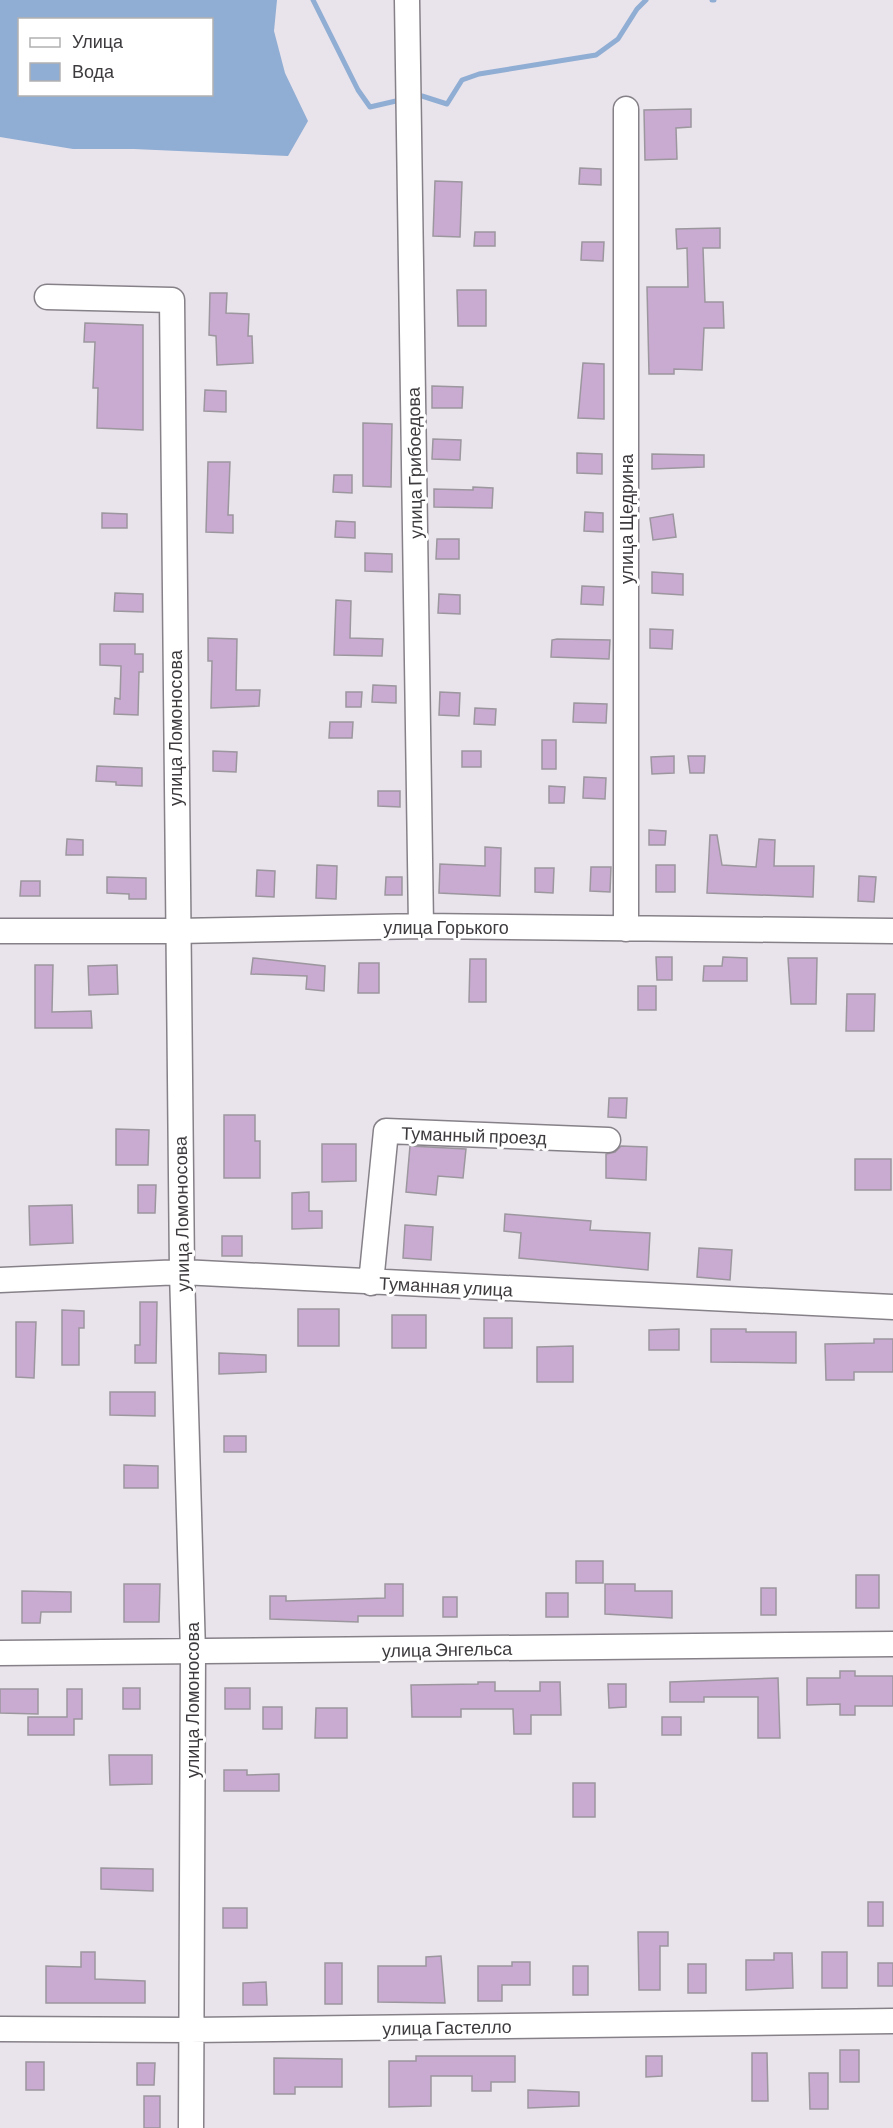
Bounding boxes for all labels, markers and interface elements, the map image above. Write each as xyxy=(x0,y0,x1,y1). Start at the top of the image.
legend xyxy=(18,18,213,96)
text: Улица xyxy=(72,30,124,52)
text: Вода xyxy=(72,60,115,82)
street label: улица Грибоедова xyxy=(402,386,426,539)
street label: улица Щедрина xyxy=(615,453,637,584)
street label: улица Ломоносова xyxy=(164,649,186,806)
street label: улица Горького xyxy=(383,916,509,938)
street label: Туманный проезд xyxy=(401,1121,548,1149)
street label: улица Ломоносова xyxy=(169,1135,193,1292)
street label: Туманная улица xyxy=(379,1272,514,1301)
street label: улица Ломоносова xyxy=(181,1621,203,1778)
street label: улица Энгельса xyxy=(382,1637,513,1661)
street label: улица Гастелло xyxy=(382,2015,512,2039)

